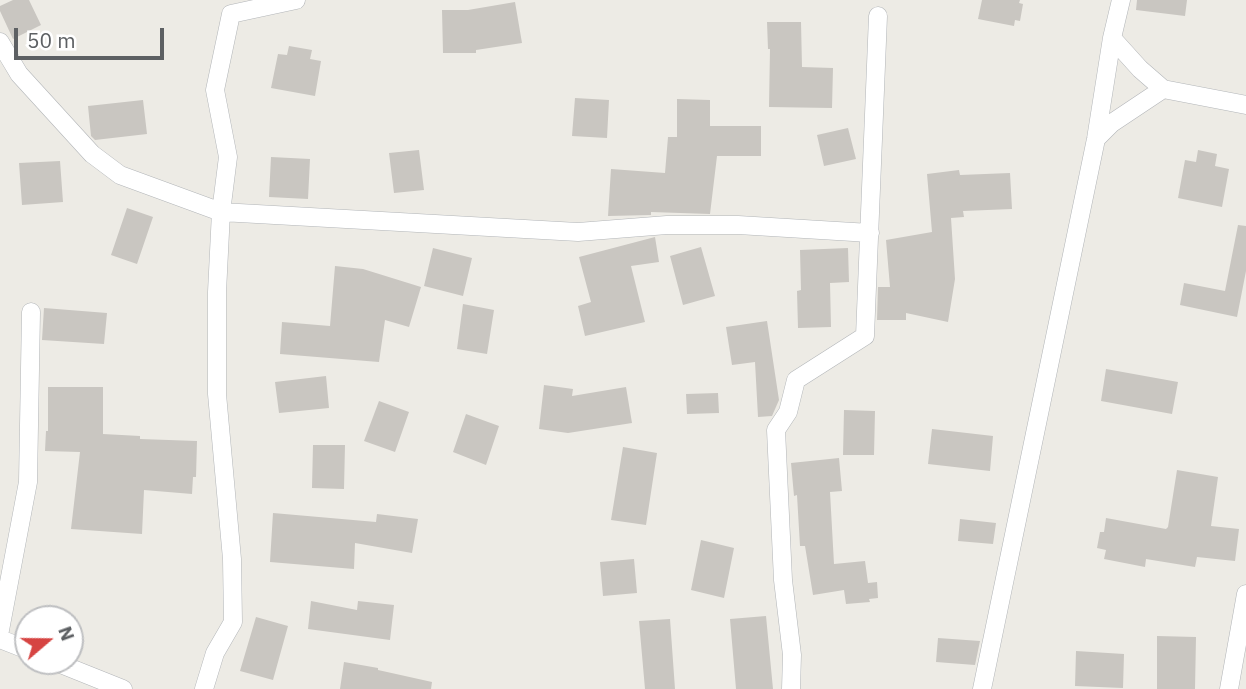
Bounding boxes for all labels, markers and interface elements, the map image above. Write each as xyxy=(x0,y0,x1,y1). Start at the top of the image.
scale bar xyxy=(18,14,168,58)
text: 50 m xyxy=(27,26,76,54)
north arrow xyxy=(14,605,84,675)
text: N xyxy=(53,623,80,644)

